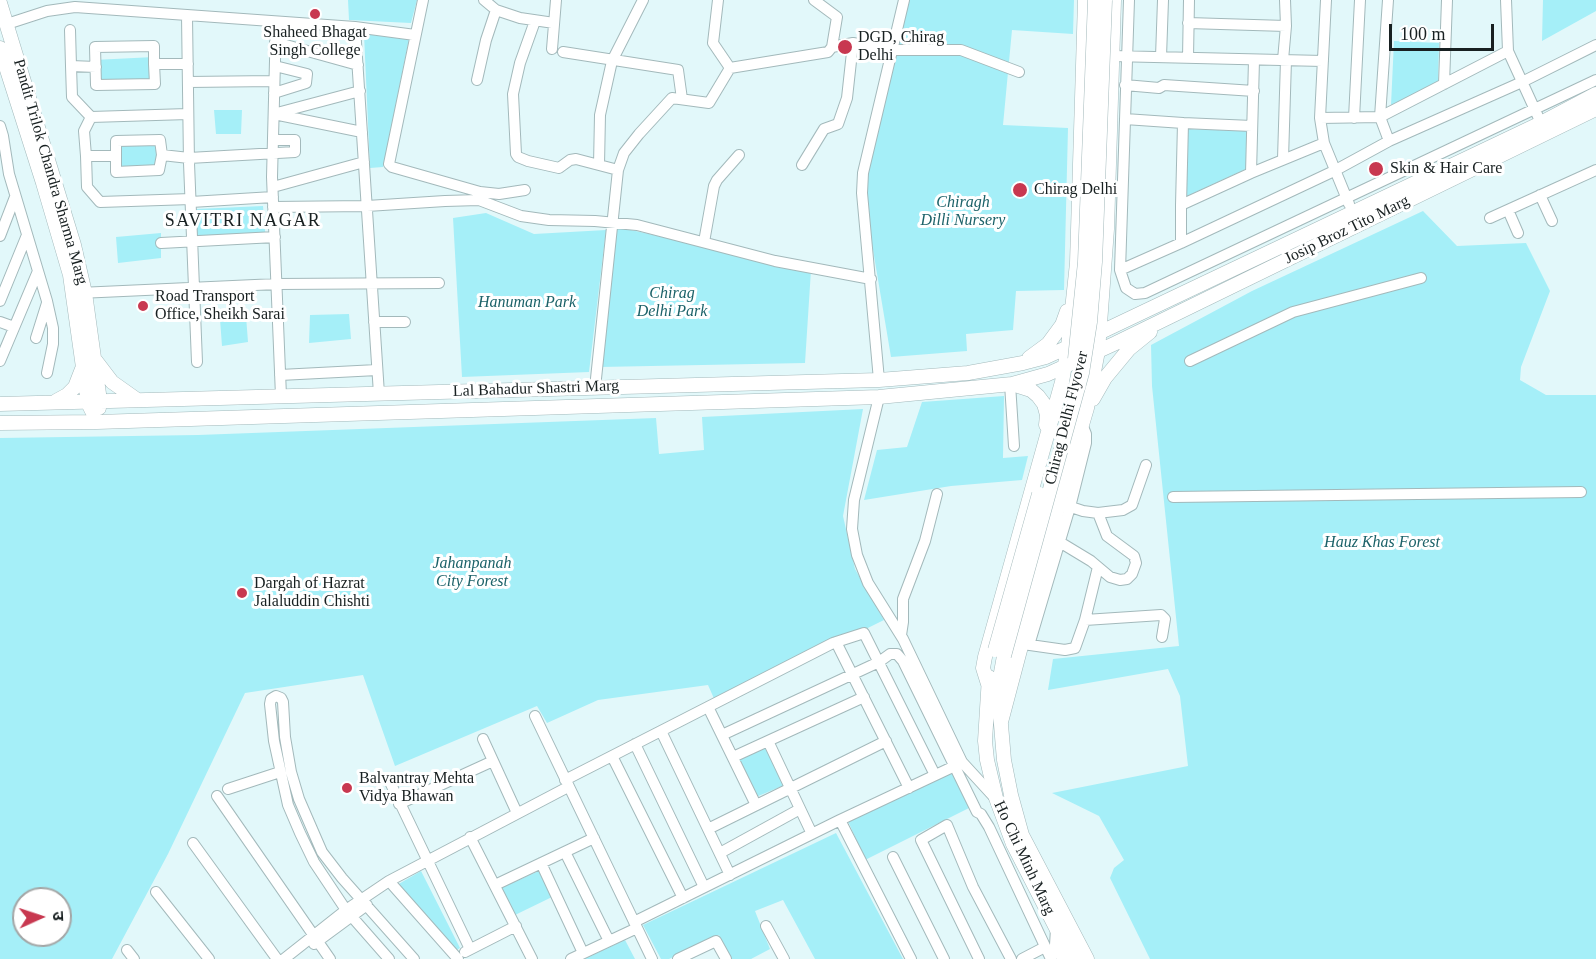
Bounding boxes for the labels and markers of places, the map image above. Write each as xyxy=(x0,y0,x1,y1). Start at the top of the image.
marker: Shaheed Bhagat Singh College xyxy=(308,7,322,21)
place label: Shaheed Bhagat Singh College xyxy=(263,23,367,61)
place label: DGD, Chirag Delhi xyxy=(858,28,944,66)
marker: DGD, Chirag Delhi xyxy=(836,38,854,56)
place label: Skin & Hair Care xyxy=(1390,159,1502,179)
marker: Skin & Hair Care xyxy=(1367,160,1385,178)
place label: Chirag Delhi xyxy=(1034,180,1117,200)
marker: Chirag Delhi xyxy=(1011,181,1029,199)
place label: Road Transport Office, Sheikh Sarai xyxy=(155,287,285,325)
marker: Road Transport Office, Sheikh Sarai xyxy=(136,299,150,313)
place label: Dargah of Hazrat Jalaluddin Chishti xyxy=(254,574,370,612)
marker: Dargah of Hazrat Jalaluddin Chishti xyxy=(235,586,249,600)
place label: Balvantray Mehta Vidya Bhawan xyxy=(359,769,474,807)
marker: Balvantray Mehta Vidya Bhawan xyxy=(340,781,354,795)

